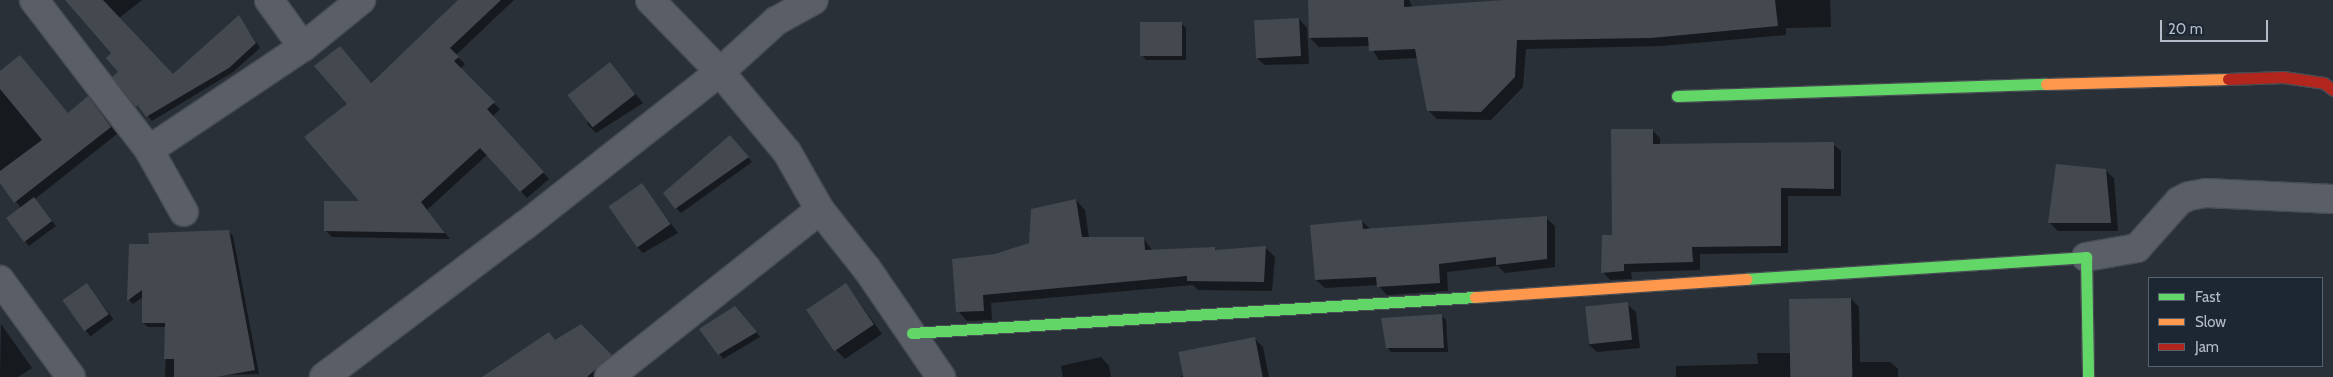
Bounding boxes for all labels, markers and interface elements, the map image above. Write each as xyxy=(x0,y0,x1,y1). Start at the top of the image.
scale bar xyxy=(2163,10,2270,42)
text: 20 m xyxy=(2168,20,2203,38)
legend xyxy=(2148,277,2323,367)
text: Fast xyxy=(2195,288,2220,306)
text: Slow xyxy=(2195,313,2226,331)
text: Jam xyxy=(2195,338,2219,356)

